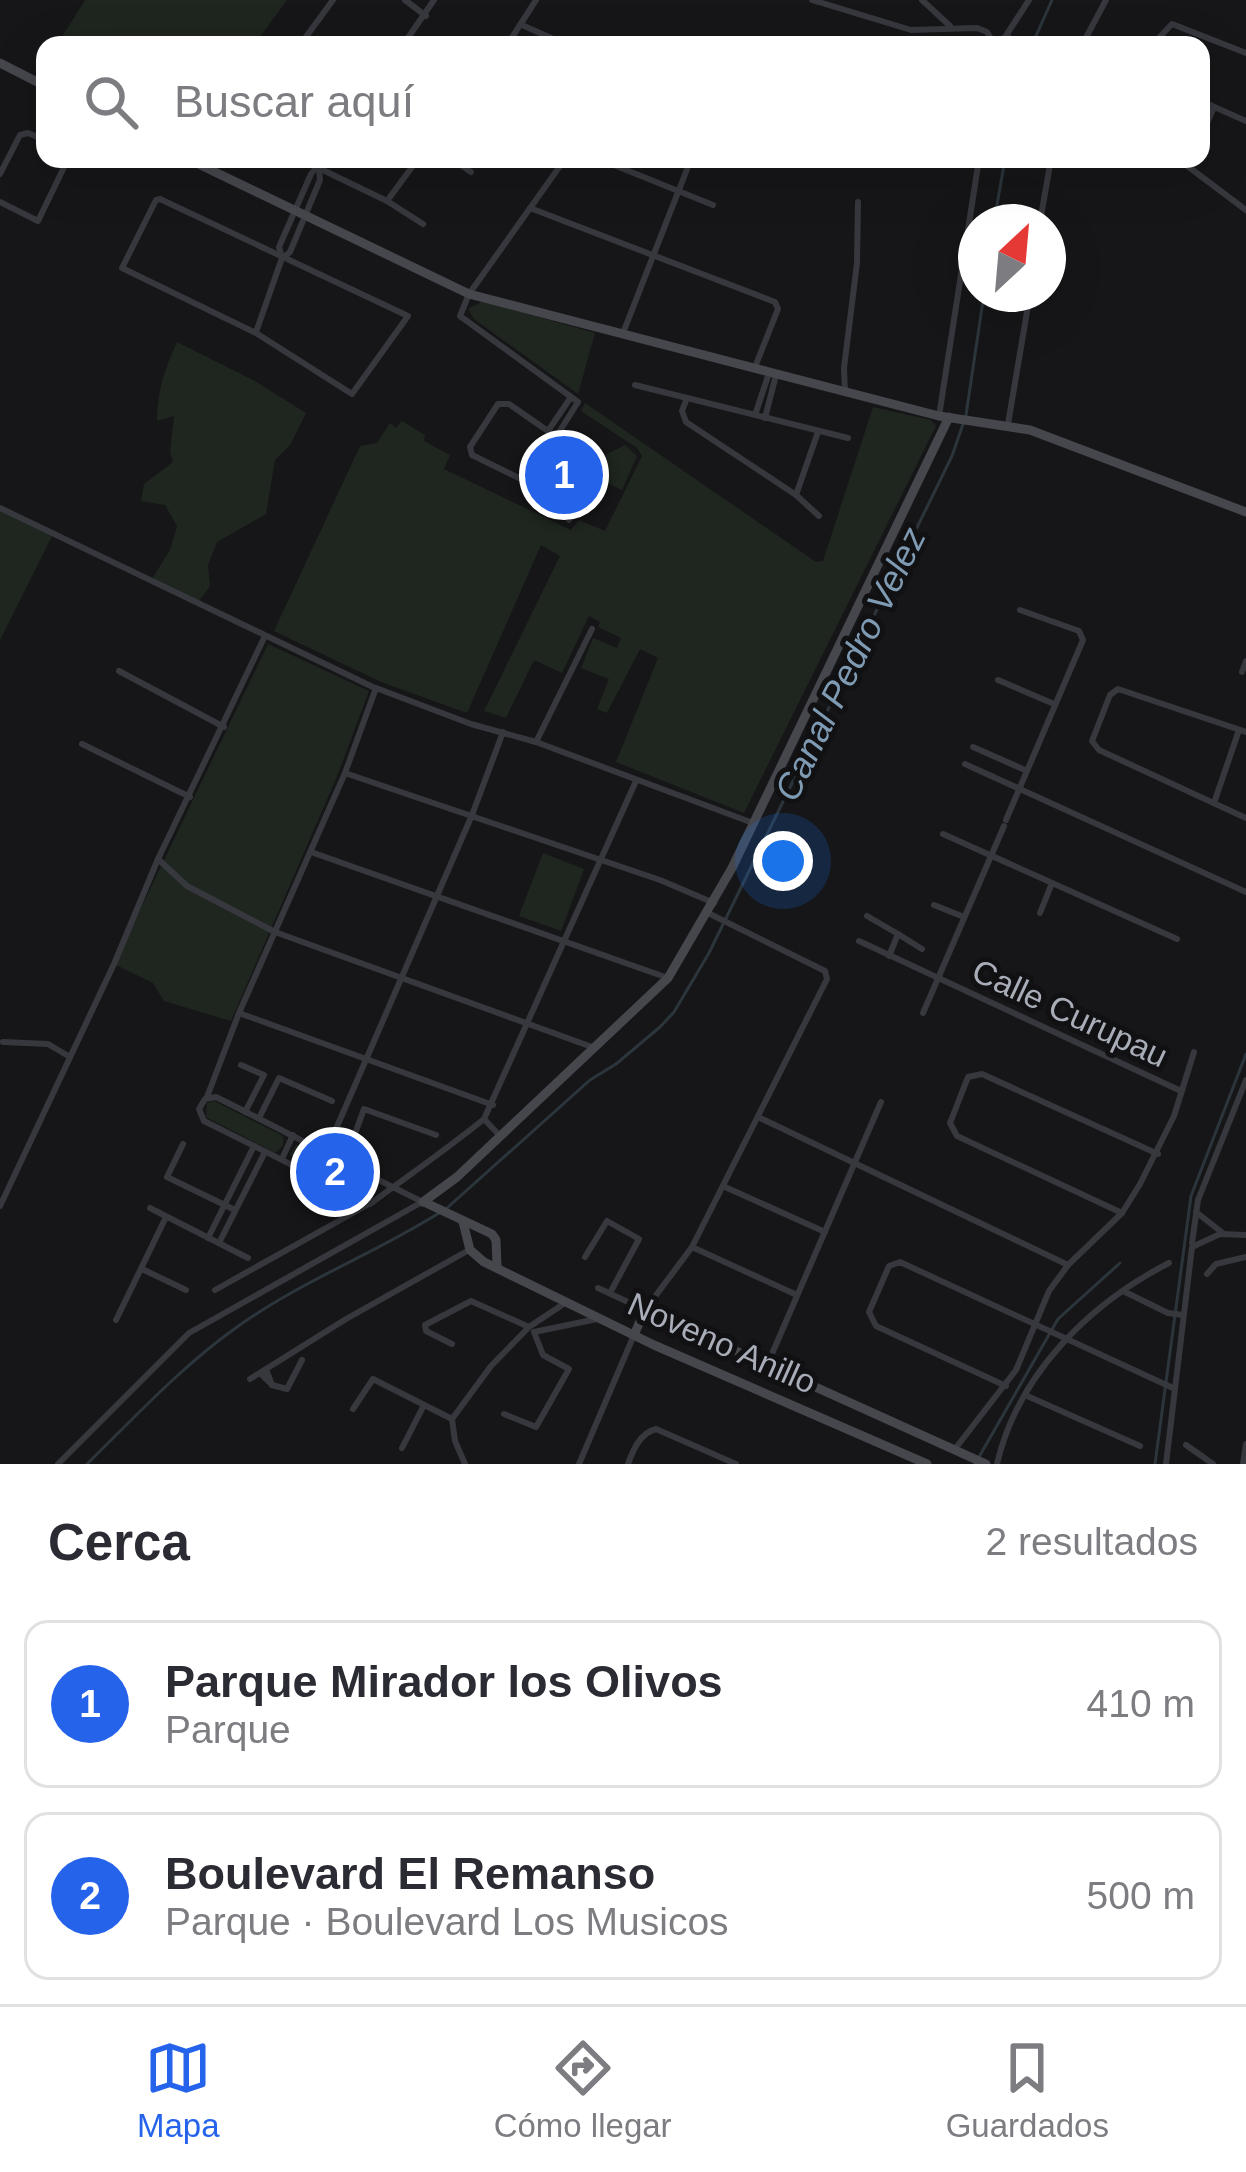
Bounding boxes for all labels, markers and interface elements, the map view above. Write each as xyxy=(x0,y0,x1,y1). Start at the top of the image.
search box xyxy=(36,36,1210,168)
icon: search xyxy=(78,69,144,135)
text: Buscar aquí xyxy=(174,76,414,127)
north arrow xyxy=(958,204,1066,312)
pin: 1 xyxy=(525,430,603,520)
water label: Canal Pedro Velez xyxy=(766,521,934,807)
your location xyxy=(753,831,813,891)
street label: Calle Curupau xyxy=(967,952,1173,1074)
pin: 2 xyxy=(296,1127,374,1217)
street label: Noveno Anillo xyxy=(622,1285,822,1401)
text: Cerca xyxy=(48,1514,190,1571)
text: 2 resultados xyxy=(986,1520,1198,1563)
text: Parque Mirador los Olivos xyxy=(165,1656,723,1707)
text: 1 xyxy=(79,1682,101,1725)
text: 410 m xyxy=(1087,1682,1195,1725)
text: Parque xyxy=(165,1708,291,1751)
text: Boulevard El Remanso xyxy=(165,1848,655,1899)
text: 2 xyxy=(79,1874,101,1917)
text: 500 m xyxy=(1087,1874,1195,1917)
text: Parque · Boulevard Los Musicos xyxy=(165,1900,729,1943)
tab: Mapa xyxy=(137,2035,220,2145)
tab: Cómo llegar xyxy=(494,2035,672,2145)
tab: Guardados xyxy=(946,2035,1109,2145)

